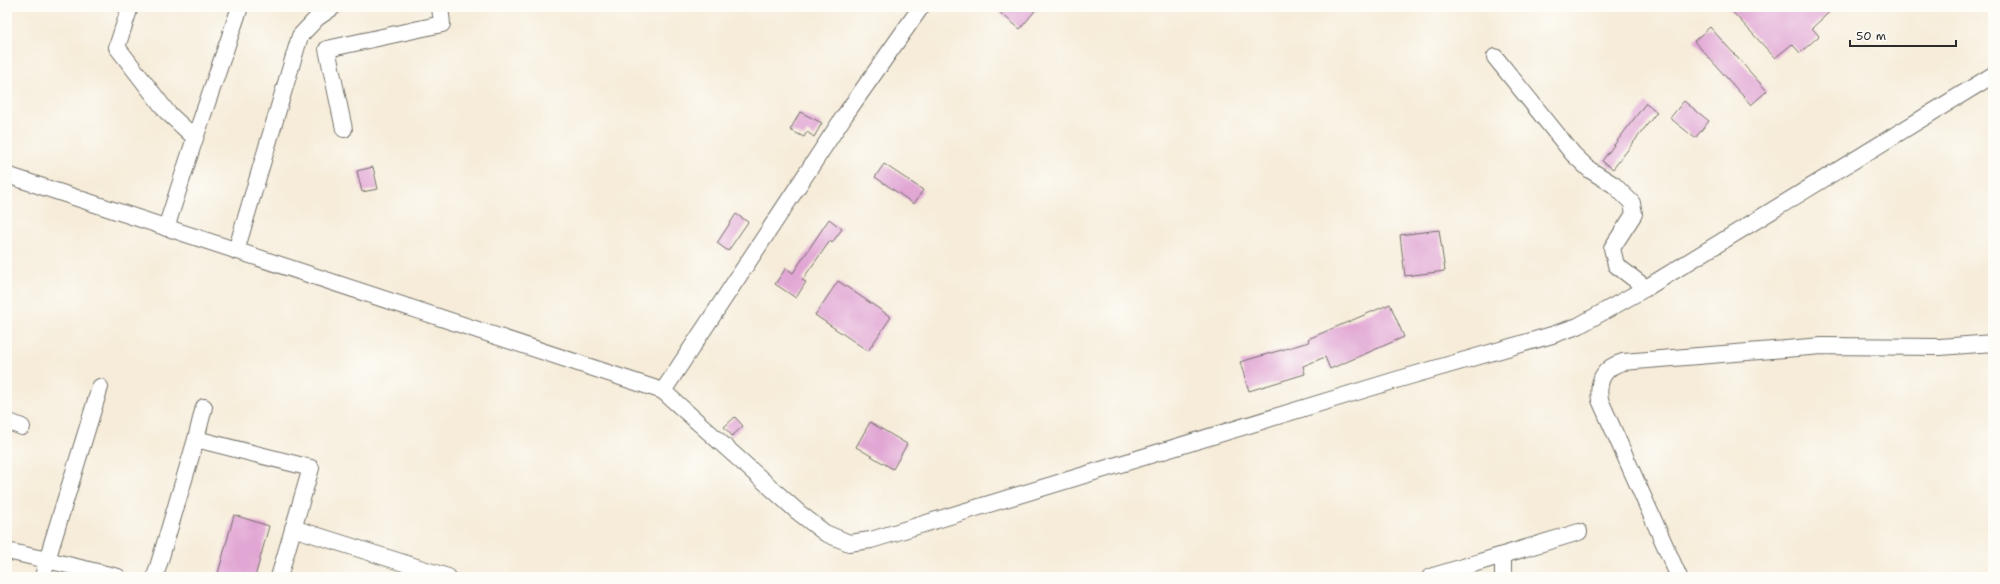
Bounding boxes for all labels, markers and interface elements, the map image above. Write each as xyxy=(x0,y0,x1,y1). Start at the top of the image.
scale bar xyxy=(1850,22,1956,48)
text: 50 m xyxy=(1856,28,1886,44)

